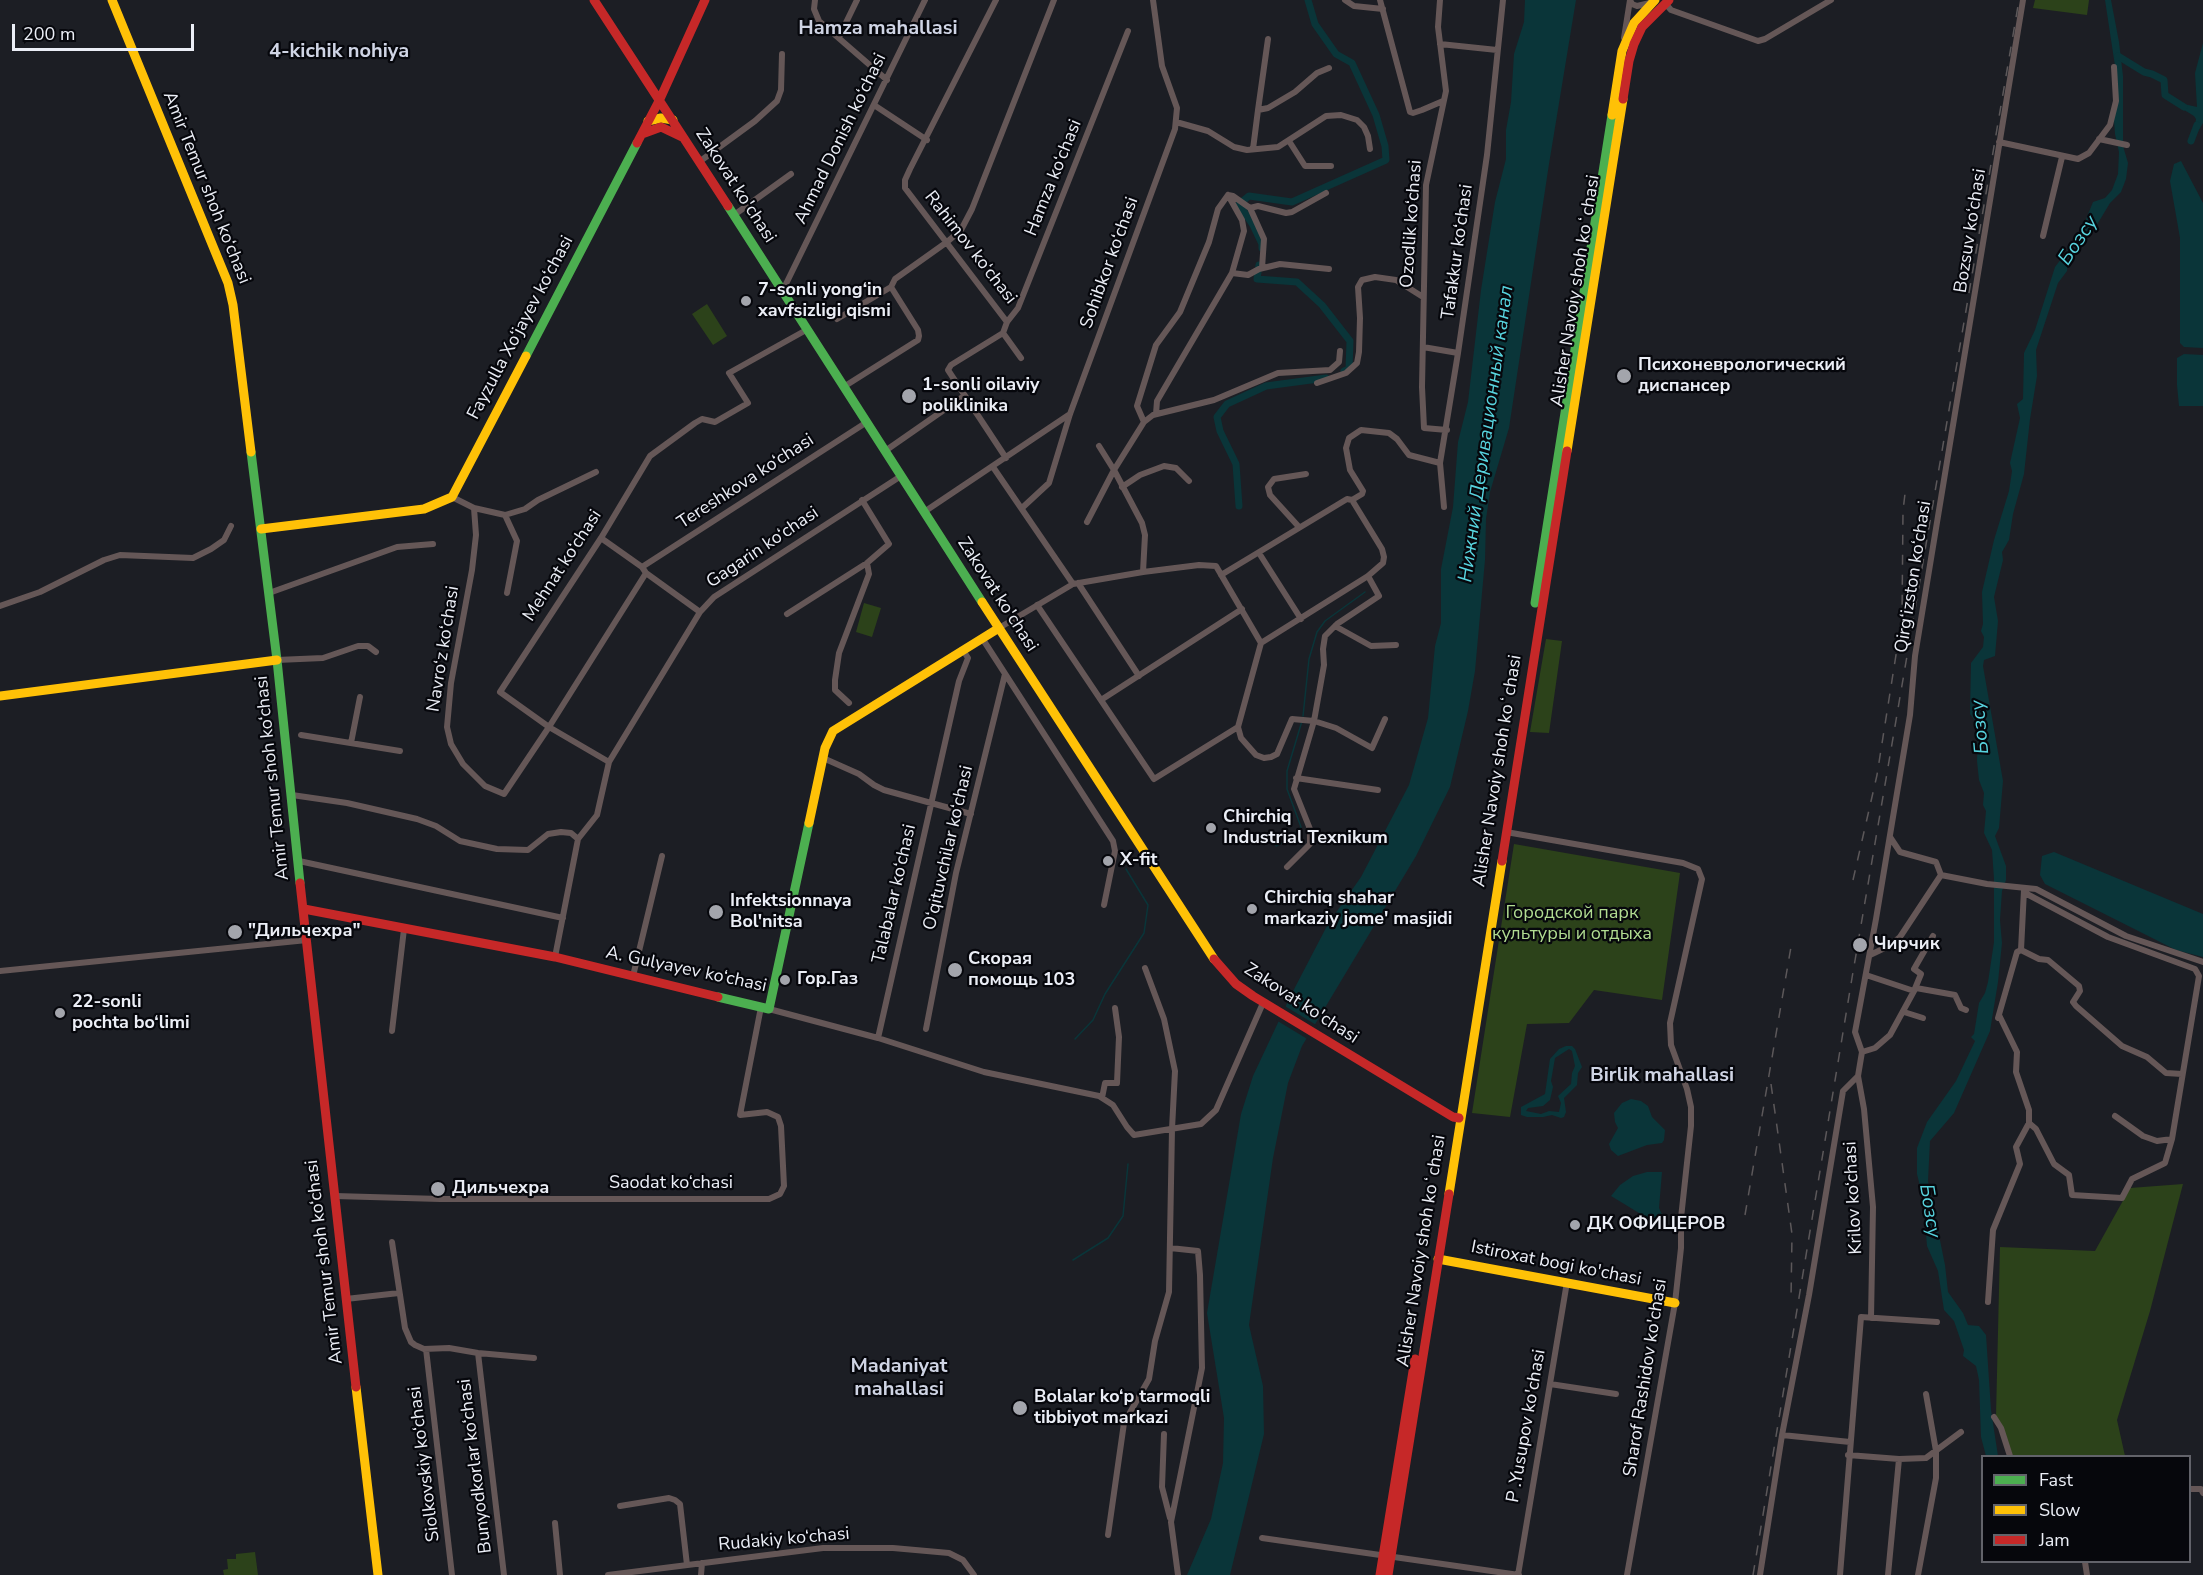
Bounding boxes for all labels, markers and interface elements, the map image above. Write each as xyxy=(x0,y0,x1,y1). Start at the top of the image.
scale bar xyxy=(15,12,196,50)
district label: Hamza mahallasi xyxy=(798,17,958,41)
text: 200 m xyxy=(23,22,75,46)
district label: 4-kichik nohiya xyxy=(269,40,409,64)
street label: Ahmad Donish ko‘chasi xyxy=(790,50,892,228)
street label: Amir Temur shoh ko‘chasi xyxy=(157,89,255,287)
street label: Hamza ko‘chasi xyxy=(1021,117,1087,239)
street label: Zakovat ko'chasi xyxy=(690,125,780,247)
street label: Ozodlik ko‘chasi xyxy=(1397,159,1427,289)
street label: Bozsuv ko‘chasi xyxy=(1951,167,1991,295)
street label: Alisher Navoiy shoh koʻchasi xyxy=(1547,173,1605,409)
street label: Tafakkur ko‘chasi xyxy=(1438,183,1478,321)
street label: Rahimov ko‘chasi xyxy=(919,187,1021,309)
street label: Sohibkor ko‘chasi xyxy=(1076,194,1144,332)
water label: Бозсу xyxy=(2054,212,2104,270)
street label: Fayzulla Xo‘jayev ko‘chasi xyxy=(463,232,579,424)
place label: 7-sonli yong‘in xavfsizligi qismi xyxy=(758,280,891,322)
water label: Нижний Деривационный канал xyxy=(1454,284,1520,584)
marker: 7-sonli yong‘in xavfsizligi qismi xyxy=(739,294,753,308)
place label: Психоневрологический диспансер xyxy=(1638,355,1846,398)
marker: Психоневрологический диспансер xyxy=(1615,367,1633,385)
place label: 1-sonli oilaviy poliklinika xyxy=(922,375,1040,418)
marker: 1-sonli oilaviy poliklinika xyxy=(900,387,918,405)
street label: Tereshkova ko‘chasi xyxy=(674,430,818,534)
street label: Qirg‘izston ko‘chasi xyxy=(1891,500,1937,654)
street label: Gagarin ko‘chasi xyxy=(703,503,823,593)
street label: Mehnat ko‘chasi xyxy=(519,506,607,626)
street label: Zakovat ko'chasi xyxy=(952,534,1042,656)
street label: Navro‘z ko‘chasi xyxy=(423,584,465,714)
street label: Alisher Navoiy shoh koʻchasi xyxy=(1469,653,1527,889)
street label: Amir Temur shoh ko‘chasi xyxy=(252,675,294,881)
water label: Бозсу xyxy=(1967,699,1995,755)
street label: O‘qituvchilar ko‘chasi xyxy=(920,764,978,932)
place label: Chirchiq Industrial Texnikum xyxy=(1223,807,1388,850)
marker: Chirchiq Industrial Texnikum xyxy=(1204,821,1218,835)
street label: Talabalar ko‘chasi xyxy=(868,822,922,966)
place label: X-fit xyxy=(1120,850,1157,872)
marker: X-fit xyxy=(1101,854,1115,868)
place label: Chirchiq shahar markaziy jome' masjidi xyxy=(1264,888,1452,930)
place label: Infektsionnaya Bol'nitsa xyxy=(730,891,852,934)
marker: Chirchiq shahar markaziy jome' masjidi xyxy=(1245,902,1259,916)
marker: Infektsionnaya Bol'nitsa xyxy=(707,903,725,921)
park label: Городской парк культуры и отдыха xyxy=(1492,903,1652,946)
place label: "Дильчехра" xyxy=(248,921,361,943)
marker: "Дильчехра" xyxy=(226,923,244,941)
place label: Чирчик xyxy=(1874,934,1940,956)
marker: Чирчик xyxy=(1851,936,1869,954)
street label: A. Gulyayev ko‘chasi xyxy=(604,942,768,998)
place label: Скорая помощь 103 xyxy=(968,949,1075,992)
street label: Zakovat ko'chasi xyxy=(1240,959,1362,1049)
marker: Скорая помощь 103 xyxy=(946,961,964,979)
place label: Гор.Газ xyxy=(797,969,858,991)
marker: Гор.Газ xyxy=(778,973,792,987)
place label: 22-sonli pochta bo‘limi xyxy=(72,992,190,1034)
marker: 22-sonli pochta bo‘limi xyxy=(53,1006,67,1020)
district label: Birlik mahallasi xyxy=(1590,1064,1734,1088)
street label: Alisher Navoiy shoh koʻchasi xyxy=(1393,1133,1451,1369)
street label: Krilov ko‘chasi xyxy=(1840,1141,1868,1255)
street label: Amir Temur shoh ko‘chasi xyxy=(302,1159,348,1365)
street label: Saodat ko‘chasi xyxy=(609,1173,733,1195)
place label: Дильчехра xyxy=(452,1178,549,1200)
marker: Дильчехра xyxy=(429,1180,447,1198)
water label: Бозсу xyxy=(1913,1182,1945,1240)
place label: ДК ОФИЦЕРОВ xyxy=(1587,1214,1725,1236)
marker: ДК ОФИЦЕРОВ xyxy=(1568,1218,1582,1232)
street label: Istiroxat bogi ko'chasi xyxy=(1469,1237,1643,1291)
street label: Sharof Rashidov ko'chasi xyxy=(1620,1277,1672,1479)
street label: P .Yusupov ko'chasi xyxy=(1503,1348,1551,1504)
district label: Madaniyat mahallasi xyxy=(851,1355,947,1402)
street label: Bunyodkorlar ko‘chasi xyxy=(455,1378,497,1554)
street label: Siolkovskiy ko‘chasi xyxy=(405,1385,445,1543)
place label: Bolalar ko‘p tarmoqli tibbiyot markazi xyxy=(1034,1387,1210,1430)
marker: Bolalar ko‘p tarmoqli tibbiyot markazi xyxy=(1011,1399,1029,1417)
legend xyxy=(1981,1455,2191,1563)
text: Fast xyxy=(2039,1468,2073,1492)
text: Slow xyxy=(2039,1498,2080,1522)
street label: Rudakiy ko‘chasi xyxy=(717,1524,851,1556)
text: Jam xyxy=(2039,1528,2070,1552)

